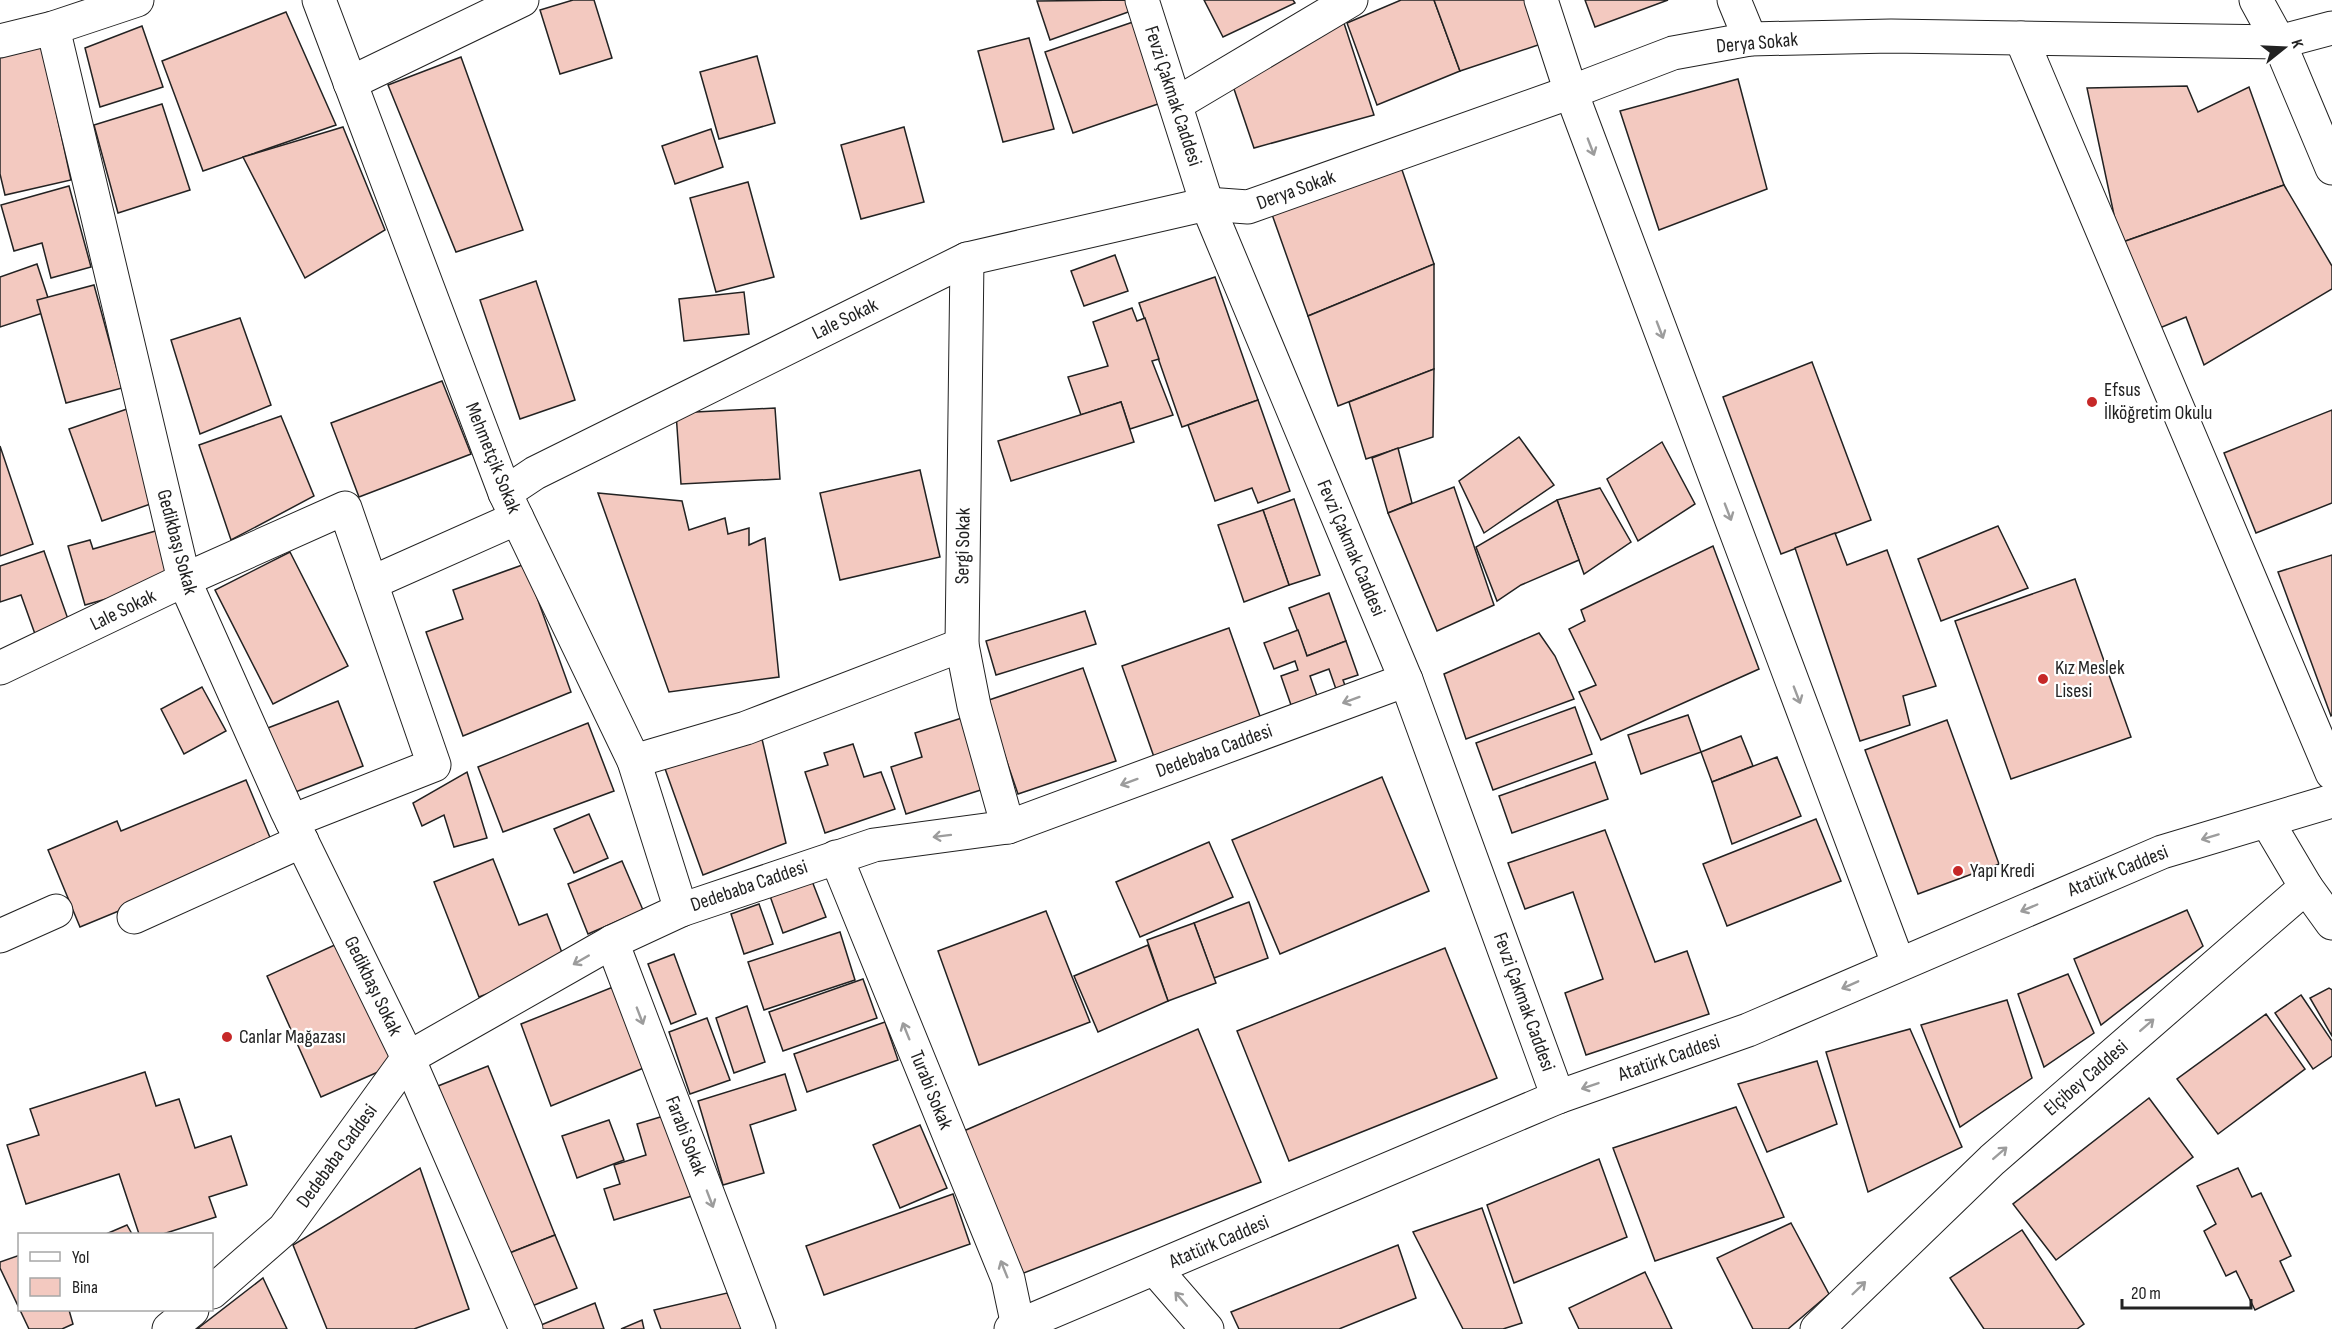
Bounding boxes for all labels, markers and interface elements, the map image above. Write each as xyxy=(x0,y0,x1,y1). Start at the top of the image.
north arrow xyxy=(2254,18,2314,78)
street label: Fevzi Çakmak Caddesi xyxy=(1139,23,1207,169)
street label: Derya Sokak xyxy=(1715,27,1799,59)
text: K xyxy=(2287,37,2307,51)
one-way arrow xyxy=(1586,137,1597,156)
street label: Derya Sokak xyxy=(1253,165,1339,215)
street label: Lale Sokak xyxy=(808,293,882,345)
one-way arrow xyxy=(1655,320,1666,339)
place label: Efsus İlköğretim Okulu xyxy=(2104,378,2212,425)
marker: Efsus İlköğretim Okulu xyxy=(2085,395,2099,409)
street label: Mehmetçik Sokak xyxy=(460,399,526,517)
street label: Fevzi Çakmak Caddesi xyxy=(1311,476,1391,620)
street label: Gedikbaşı Sokak xyxy=(151,487,203,597)
one-way arrow xyxy=(1724,502,1735,521)
street label: Sergi Sokak xyxy=(950,507,976,584)
street label: Lale Sokak xyxy=(86,584,160,636)
place label: Kız Meslek Lisesi xyxy=(2055,656,2125,703)
marker: Kız Meslek Lisesi xyxy=(2036,672,2050,686)
one-way arrow xyxy=(1792,685,1803,704)
one-way arrow xyxy=(1342,695,1361,706)
street label: Dedebaba Caddesi xyxy=(1153,719,1275,783)
one-way arrow xyxy=(1120,778,1138,789)
one-way arrow xyxy=(933,830,953,841)
one-way arrow xyxy=(2201,832,2220,843)
street label: Atatürk Caddesi xyxy=(2063,840,2172,902)
street label: Dedebaba Caddesi xyxy=(687,855,811,917)
place label: Yapı Kredi xyxy=(1970,859,2035,883)
marker: Yapı Kredi xyxy=(1951,864,1965,878)
one-way arrow xyxy=(2020,903,2039,914)
street label: Fevzi Çakmak Caddesi xyxy=(1488,929,1560,1075)
street label: Gedikbaşı Sokak xyxy=(339,932,408,1040)
one-way arrow xyxy=(573,954,590,966)
one-way arrow xyxy=(1841,979,1859,991)
one-way arrow xyxy=(636,1007,647,1025)
one-way arrow xyxy=(2139,1019,2155,1032)
one-way arrow xyxy=(900,1022,911,1040)
place label: Canlar Mağazası xyxy=(239,1025,346,1049)
street label: Atatürk Caddesi xyxy=(1614,1029,1723,1087)
marker: Canlar Mağazası xyxy=(220,1030,234,1044)
street label: Elçibey Caddesi xyxy=(2039,1035,2133,1121)
street label: Turabi Sokak xyxy=(904,1047,958,1133)
one-way arrow xyxy=(1581,1081,1600,1092)
street label: Farabi Sokak xyxy=(660,1093,712,1179)
street label: Dedebaba Caddesi xyxy=(291,1100,383,1212)
one-way arrow xyxy=(1992,1147,2008,1160)
one-way arrow xyxy=(705,1189,716,1207)
street label: Atatürk Caddesi xyxy=(1165,1210,1272,1274)
legend xyxy=(18,1233,213,1311)
text: Yol xyxy=(72,1247,89,1268)
one-way arrow xyxy=(998,1261,1009,1279)
scale bar xyxy=(2122,1272,2251,1310)
text: Bina xyxy=(72,1277,98,1298)
one-way arrow xyxy=(1851,1281,1866,1296)
text: 20 m xyxy=(2131,1283,2161,1304)
one-way arrow xyxy=(1174,1292,1188,1307)

